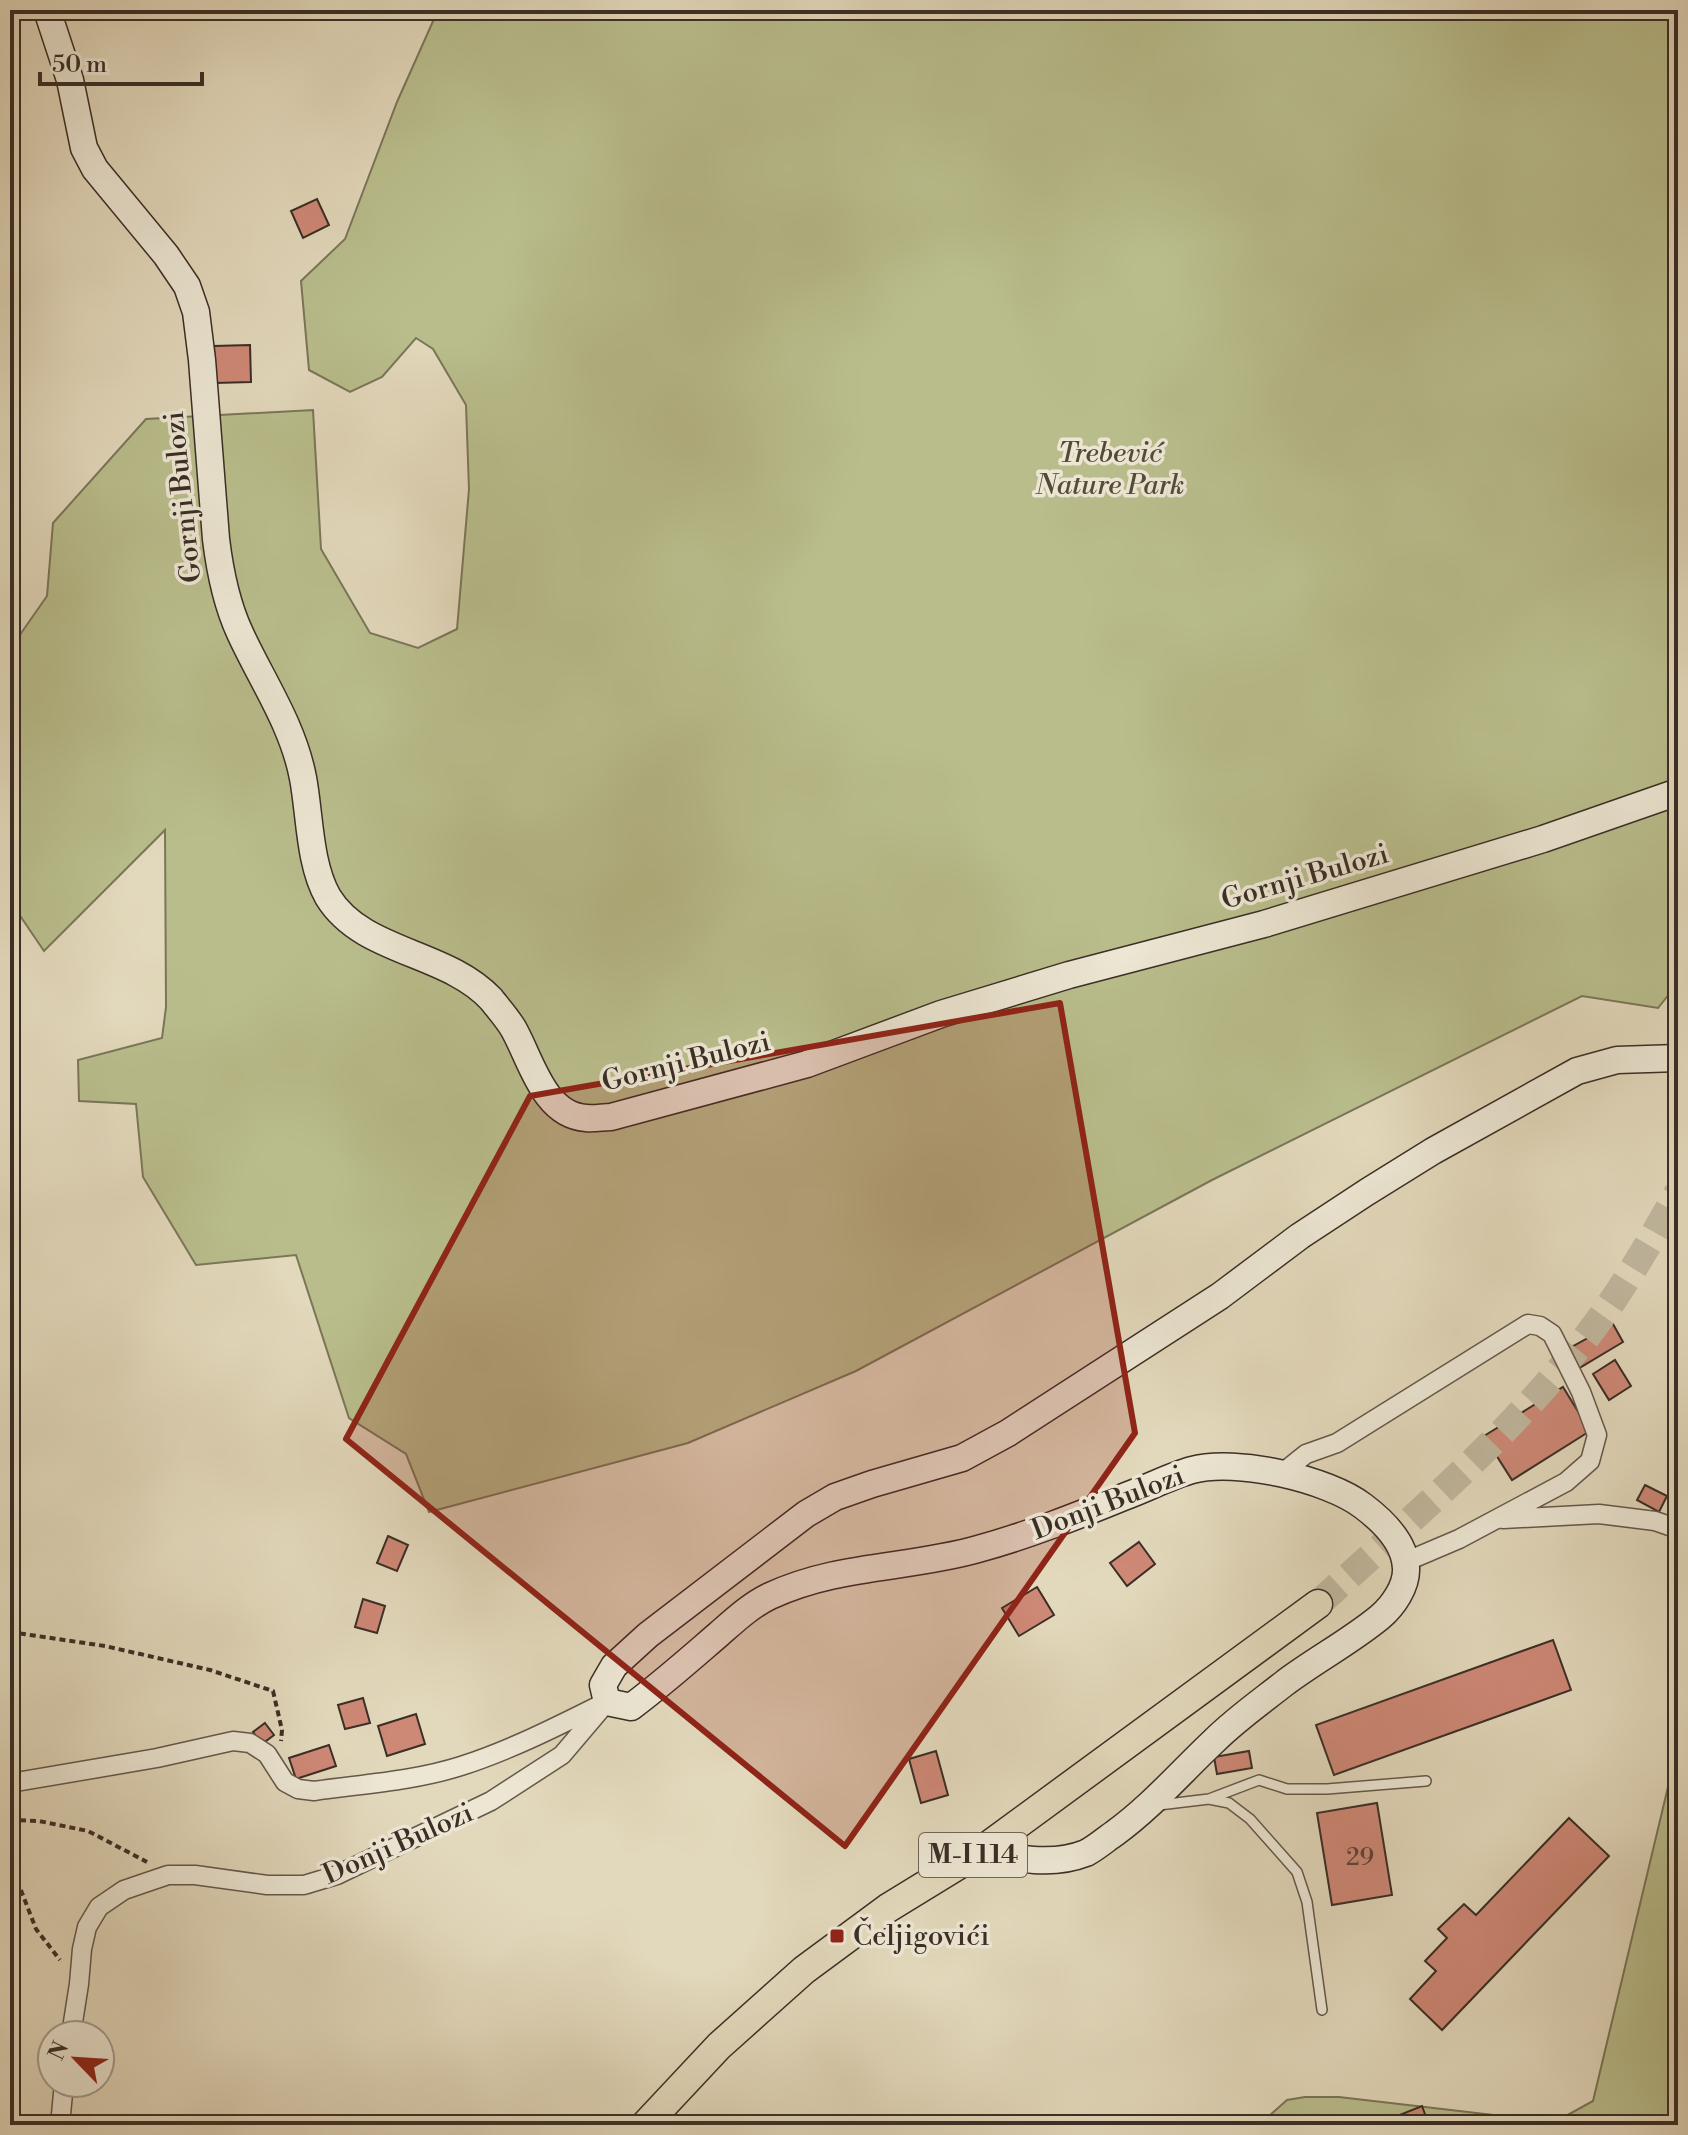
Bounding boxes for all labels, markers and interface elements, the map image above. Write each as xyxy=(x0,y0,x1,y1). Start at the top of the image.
scale bar xyxy=(40,36,202,86)
text: 50 m xyxy=(52,50,107,80)
street label: Gornji Bulozi xyxy=(157,410,209,584)
park label: Trebević Nature Park xyxy=(1035,436,1184,503)
street label: Gornji Bulozi xyxy=(1217,836,1393,918)
street label: Gornji Bulozi xyxy=(598,1024,774,1100)
street label: Donji Bulozi xyxy=(1027,1458,1189,1548)
street label: Donji Bulozi xyxy=(317,1795,479,1893)
road number: M-I 114 xyxy=(919,1833,1027,1877)
house number: 29 xyxy=(1346,1843,1374,1873)
place label: Čeljigovići xyxy=(853,1917,989,1954)
marker: Čeljigovići xyxy=(828,1927,846,1945)
north arrow xyxy=(36,2019,116,2099)
text: N xyxy=(43,2037,75,2065)

